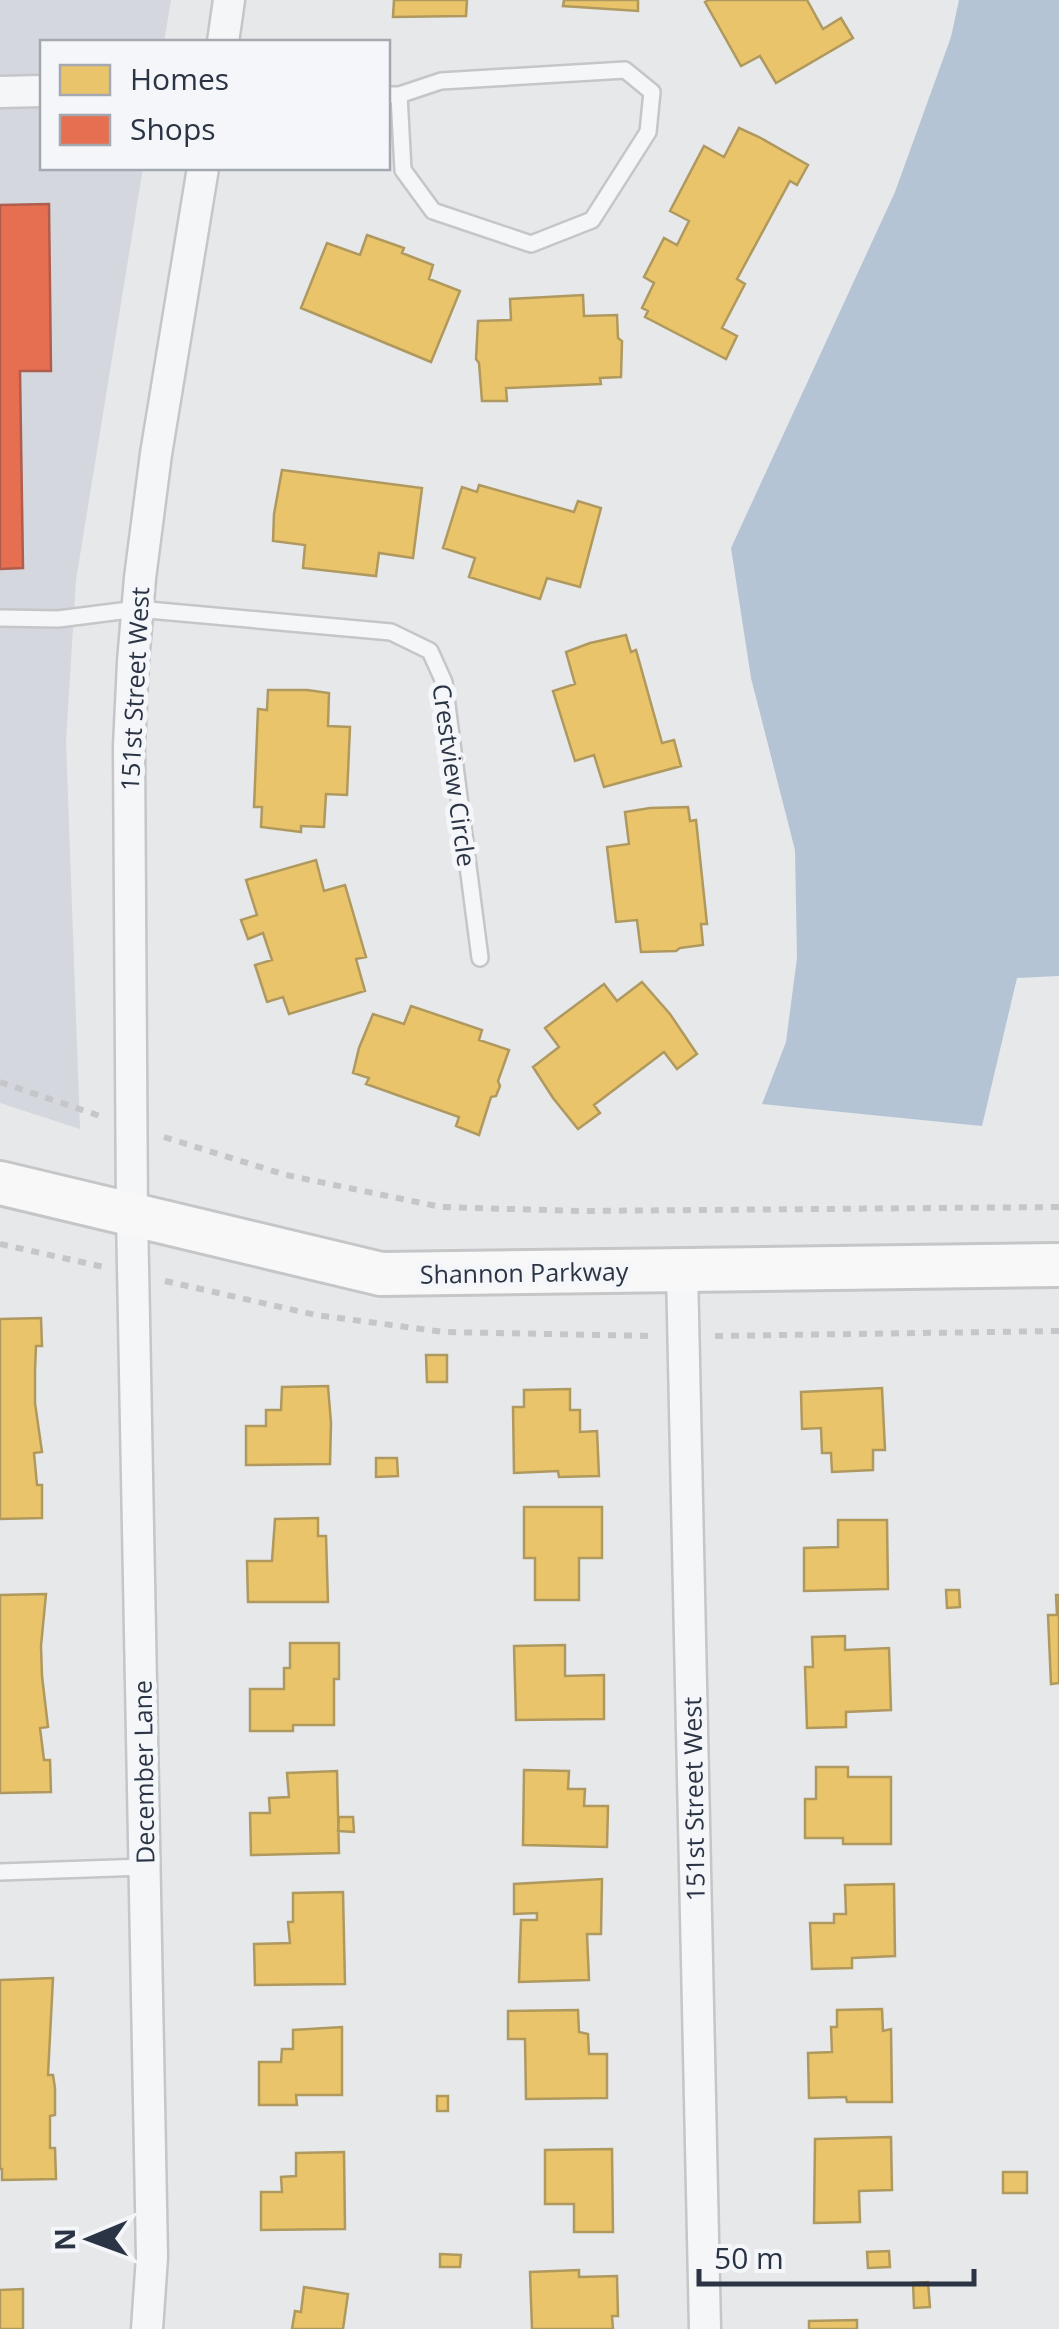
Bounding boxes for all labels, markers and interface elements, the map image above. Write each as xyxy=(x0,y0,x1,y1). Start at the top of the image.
legend xyxy=(40,40,390,170)
text: Homes xyxy=(130,58,229,99)
text: Shops xyxy=(130,108,216,149)
street label: 151st Street West xyxy=(112,586,156,792)
street label: Crestview Circle xyxy=(425,681,485,869)
street label: Shannon Parkway xyxy=(419,1253,629,1291)
street label: December Lane xyxy=(124,1680,162,1864)
street label: 151st Street West xyxy=(674,1696,712,1902)
north arrow xyxy=(40,2189,140,2289)
scale bar xyxy=(699,2224,974,2286)
text: N xyxy=(45,2228,83,2251)
text: 50 m xyxy=(714,2237,784,2278)

